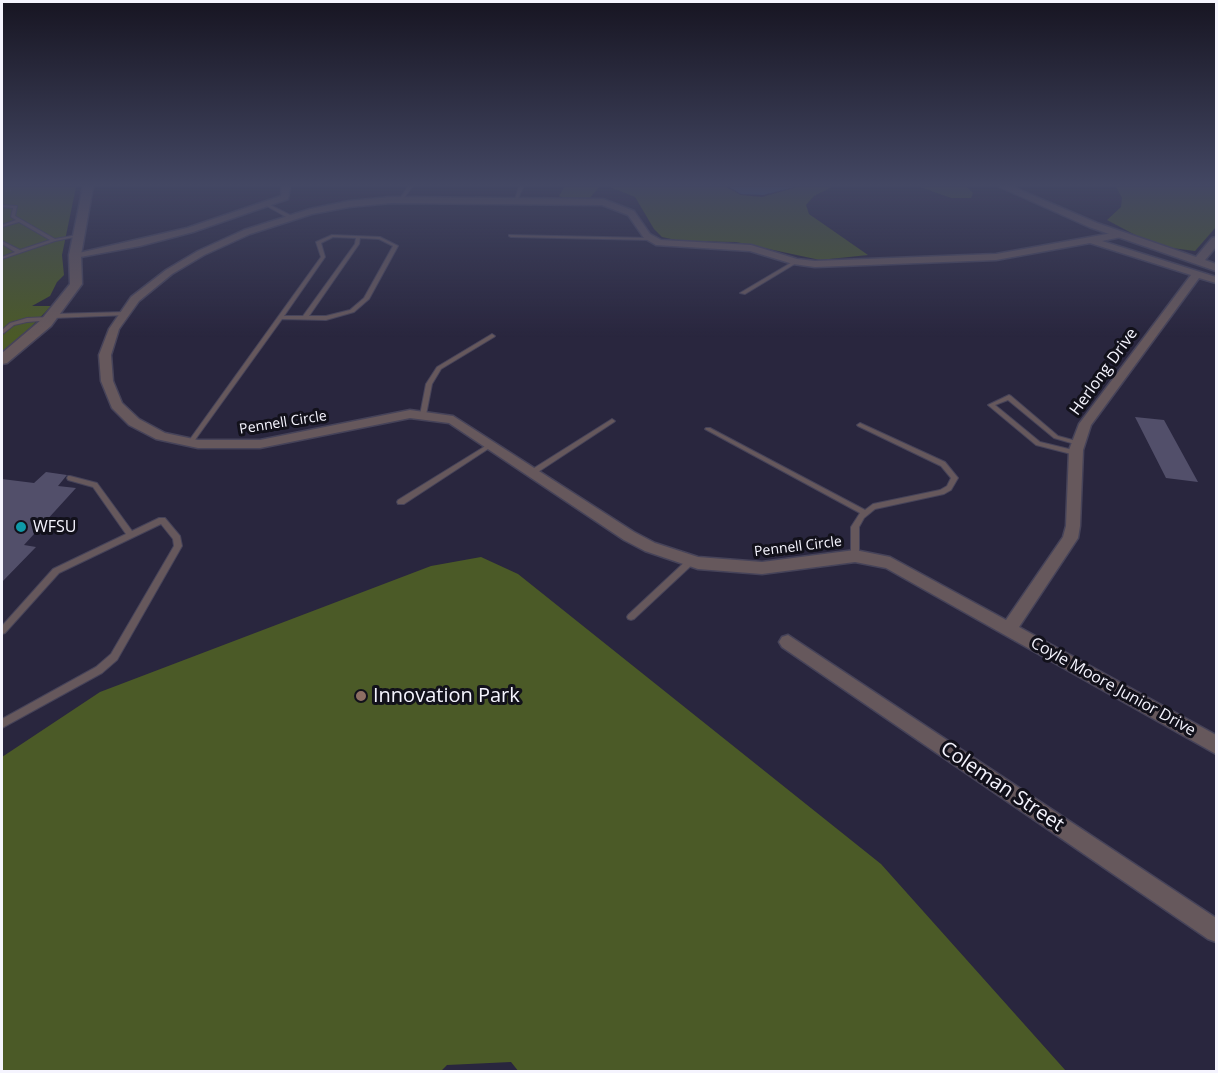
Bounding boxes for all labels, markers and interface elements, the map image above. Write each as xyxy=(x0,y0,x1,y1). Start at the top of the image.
street label: Herlong Drive xyxy=(1066,325,1142,419)
street label: Pennell Circle xyxy=(238,408,328,438)
place label: WFSU xyxy=(33,517,76,537)
marker: WFSU xyxy=(14,520,28,534)
street label: Pennell Circle xyxy=(753,533,843,561)
street label: Coyle Moore Junior Drive xyxy=(1027,634,1199,740)
place label: Innovation Park xyxy=(373,684,520,708)
marker: Innovation Park xyxy=(354,689,368,703)
street label: Coleman Street xyxy=(936,737,1068,837)

